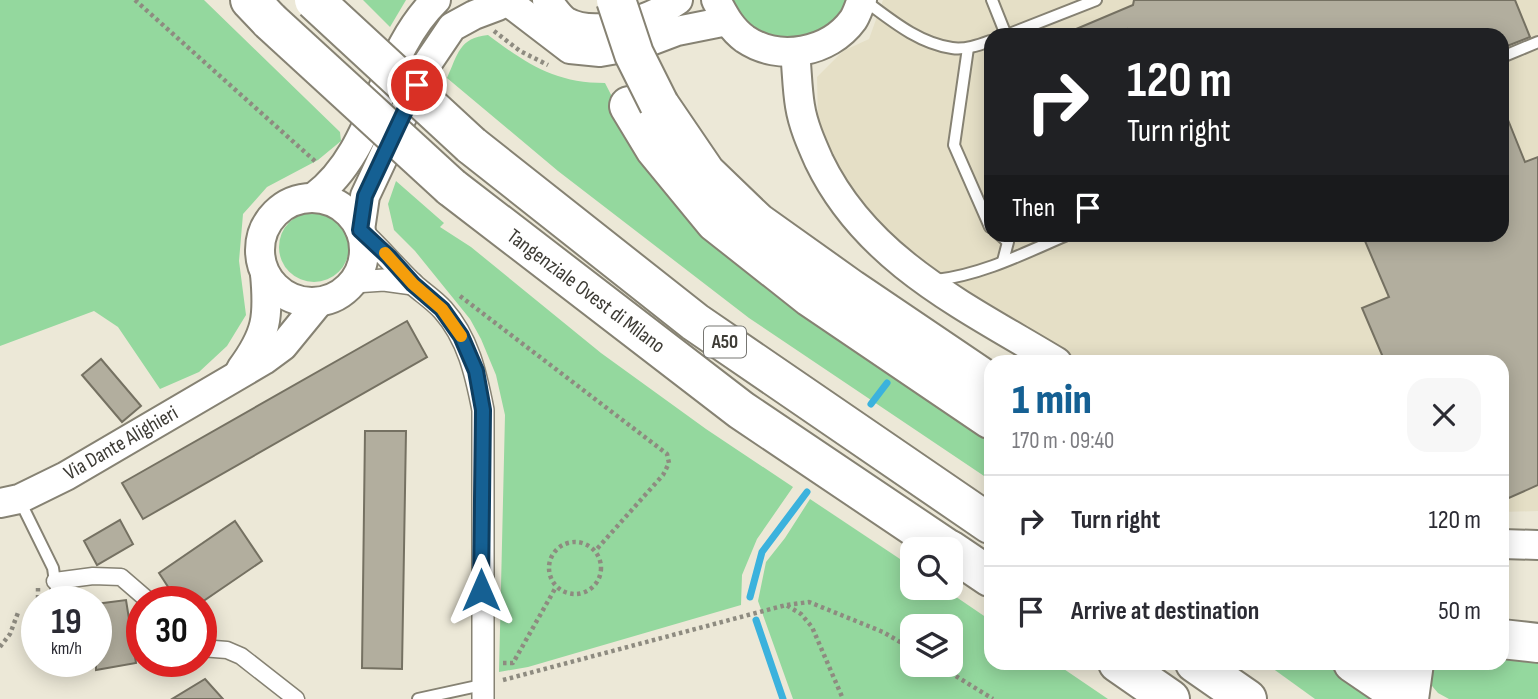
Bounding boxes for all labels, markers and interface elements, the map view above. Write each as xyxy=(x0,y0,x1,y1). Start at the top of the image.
text: 120 m xyxy=(1127,52,1232,111)
pin xyxy=(387,55,447,115)
icon: right xyxy=(1012,56,1103,147)
icon: arrive xyxy=(398,66,436,104)
text: Turn right xyxy=(1127,112,1231,151)
icon: arrive xyxy=(1069,189,1107,227)
text: Then xyxy=(1012,193,1055,224)
street label: Tangenziale Ovest di Milano xyxy=(502,223,670,359)
road number: A50 xyxy=(704,326,746,358)
text: 1 min xyxy=(1012,375,1092,426)
button: close xyxy=(1407,378,1481,452)
street label: Via Dante Alighieri xyxy=(60,400,182,486)
text: 170 m · 09:40 xyxy=(1012,427,1114,455)
icon: right xyxy=(1012,502,1050,540)
text: Turn right xyxy=(1071,505,1160,536)
text: 120 m xyxy=(1428,505,1481,536)
map controls xyxy=(900,537,963,677)
button: search xyxy=(900,537,963,600)
position arrow xyxy=(444,553,518,627)
speed limit sign: 30 xyxy=(126,586,217,677)
icon: arrive xyxy=(1012,593,1050,631)
text: Arrive at destination xyxy=(1071,596,1259,627)
text: 50 m xyxy=(1438,596,1481,627)
text: 19 xyxy=(51,601,82,644)
button: layers xyxy=(900,614,963,677)
text: km/h xyxy=(51,638,82,659)

